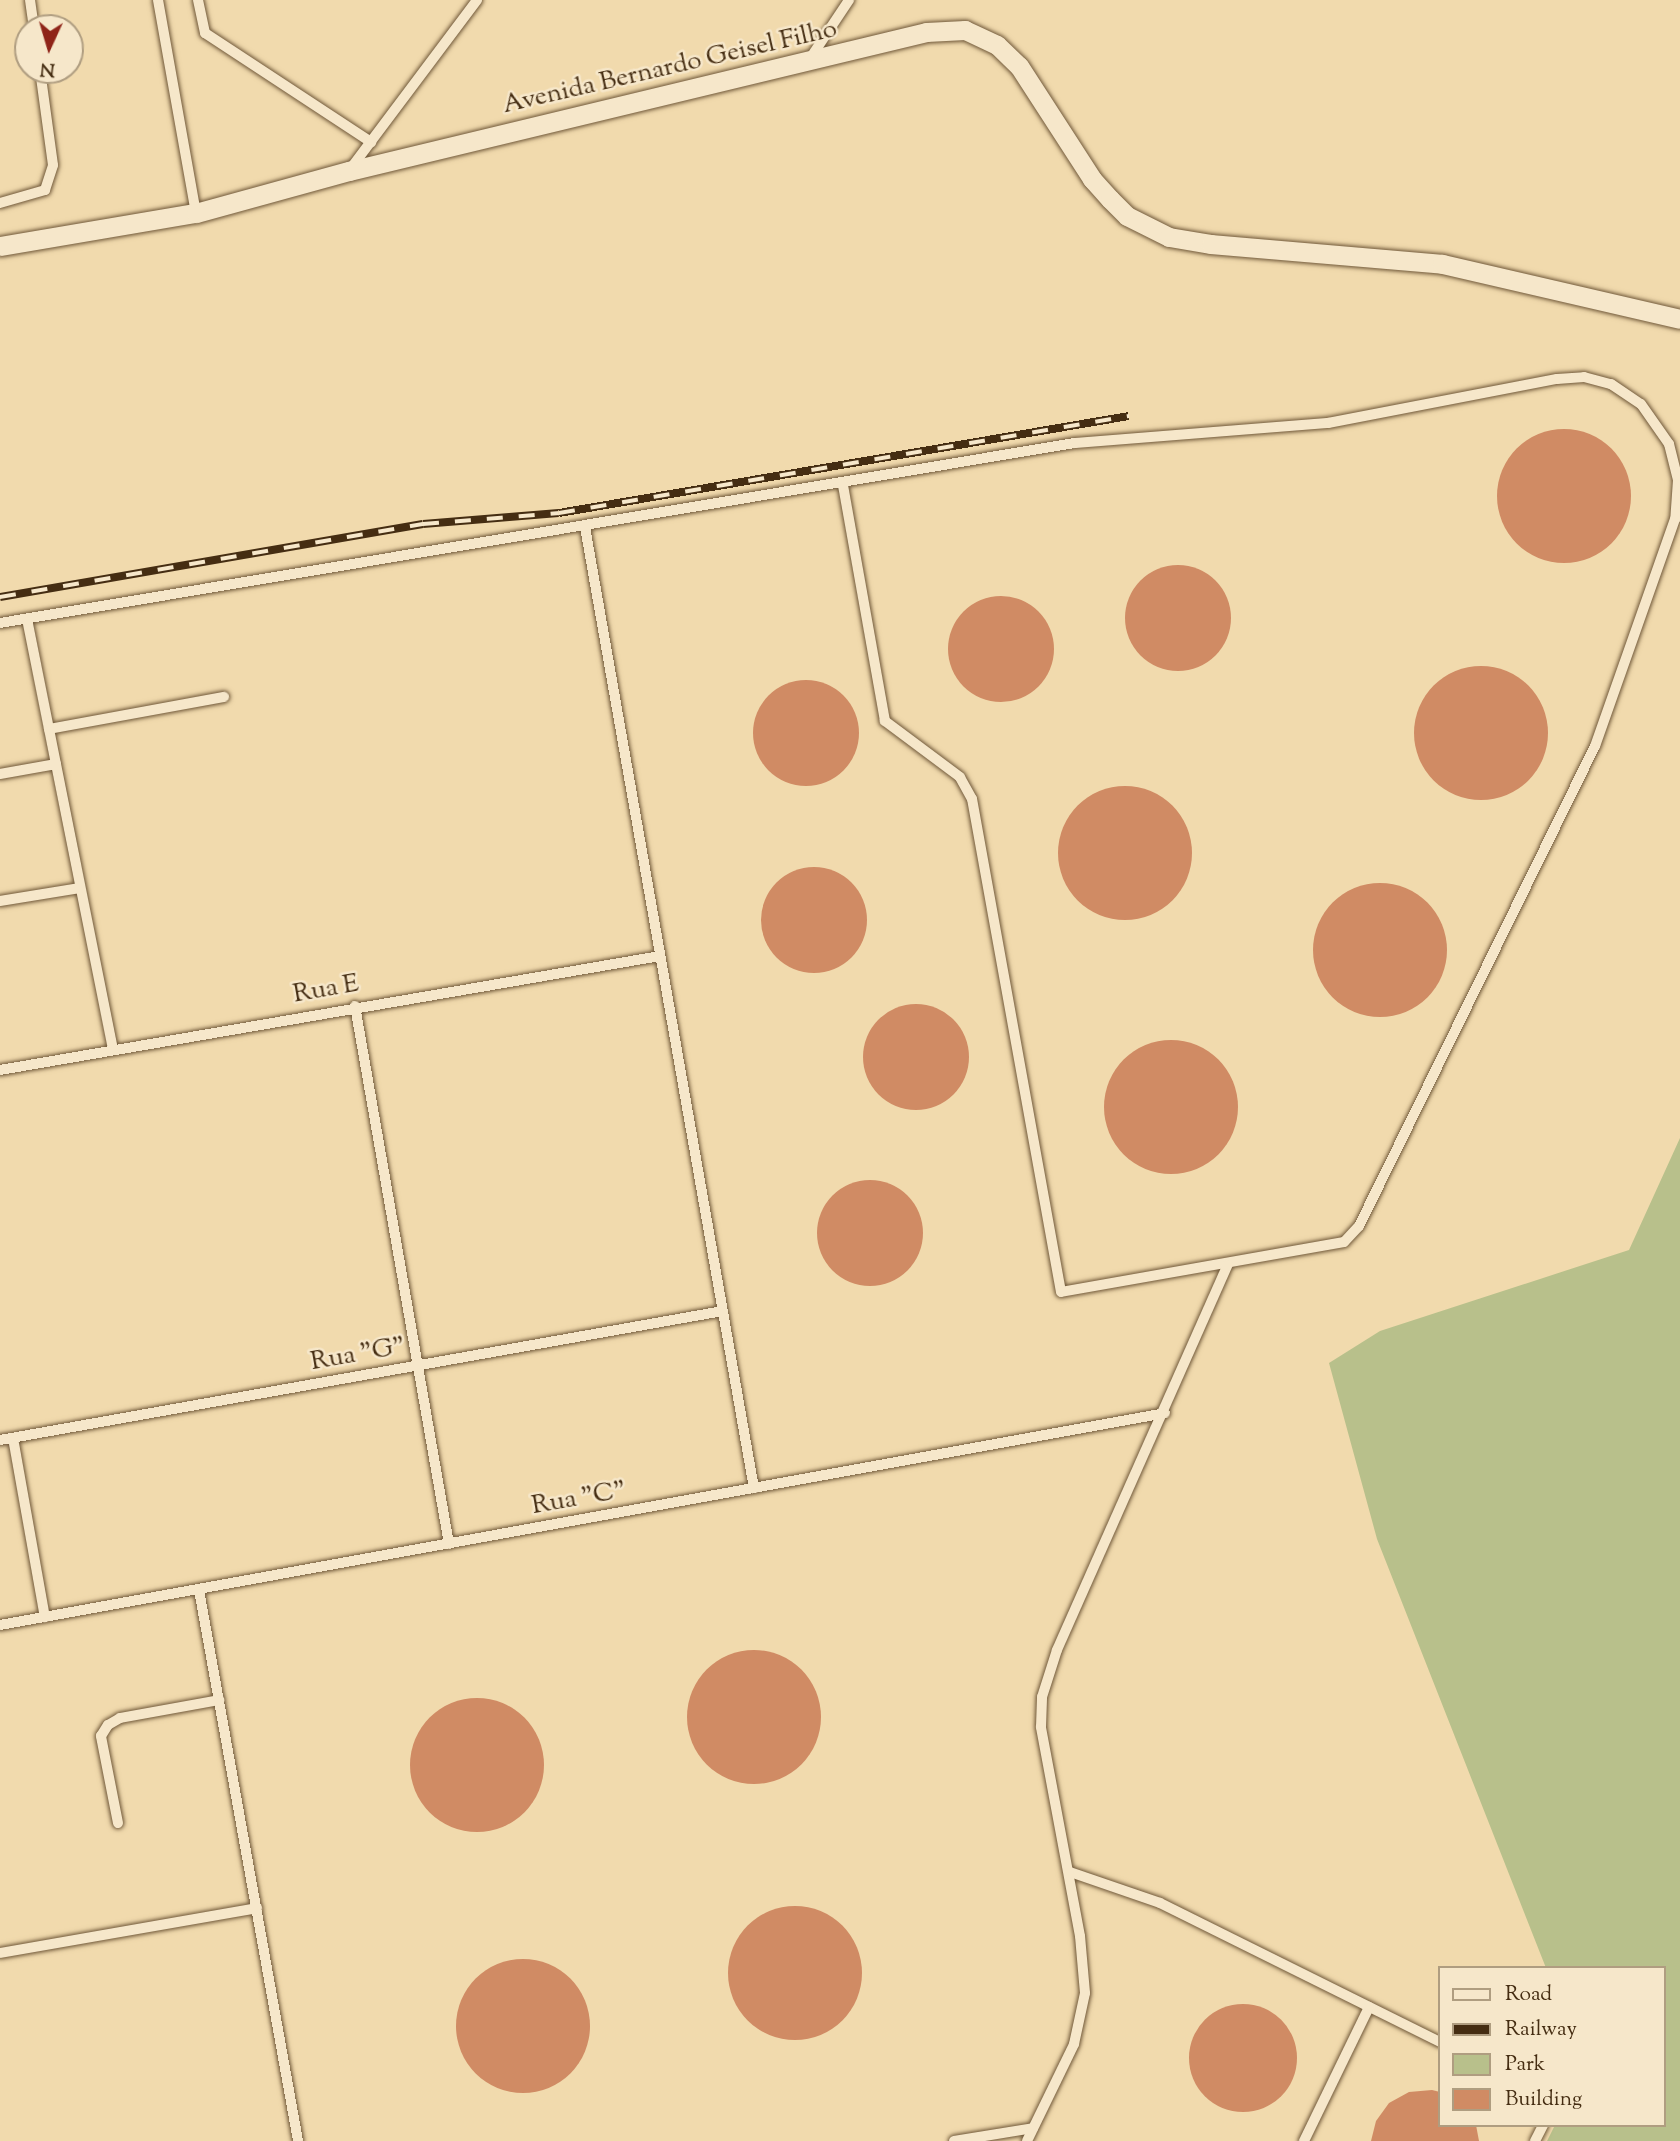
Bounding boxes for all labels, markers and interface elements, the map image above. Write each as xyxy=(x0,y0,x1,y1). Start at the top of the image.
north arrow xyxy=(14,14,84,84)
street label: Avenida Bernardo Geisel Filho xyxy=(500,14,840,122)
text: N xyxy=(39,54,56,82)
street label: Rua E xyxy=(291,969,361,1011)
street label: Rua "G" xyxy=(308,1331,408,1379)
street label: Rua "C" xyxy=(529,1475,629,1523)
legend xyxy=(1438,1966,1666,2127)
text: Road xyxy=(1505,1980,1552,2010)
text: Railway xyxy=(1505,2015,1577,2045)
text: Park xyxy=(1505,2050,1545,2080)
text: Building xyxy=(1505,2085,1582,2115)

